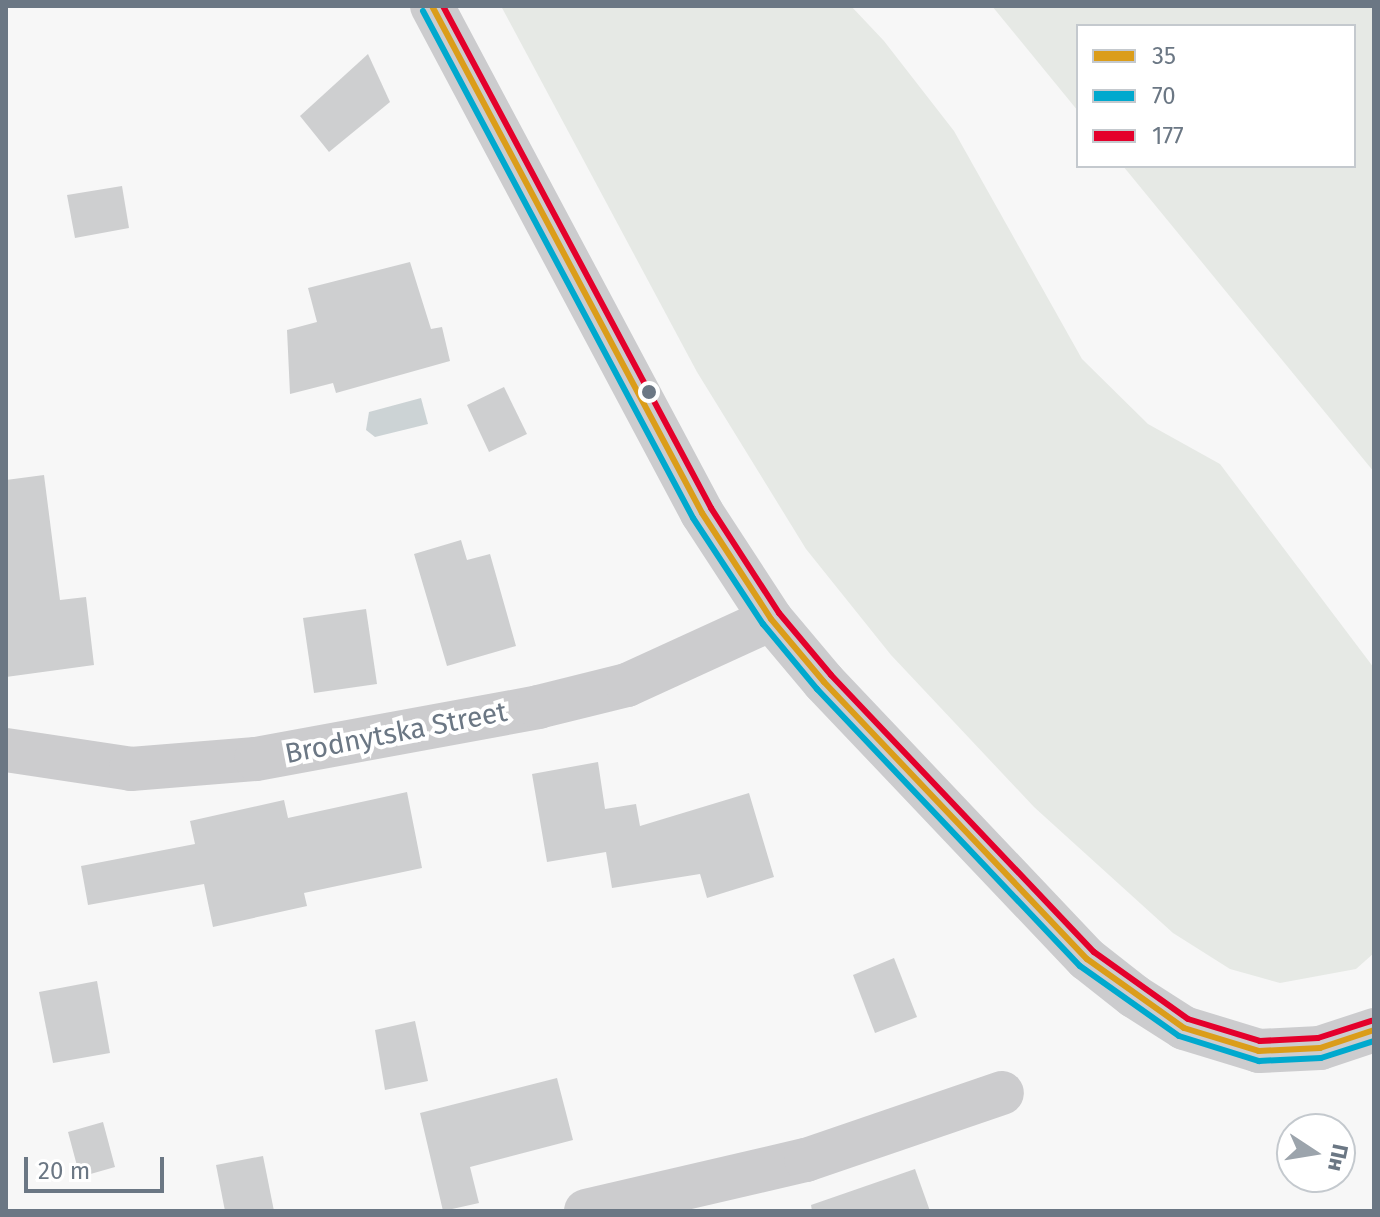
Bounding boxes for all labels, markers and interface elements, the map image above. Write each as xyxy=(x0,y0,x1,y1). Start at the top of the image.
legend xyxy=(1076,24,1356,168)
text: 35 xyxy=(1152,42,1176,70)
text: 70 xyxy=(1152,82,1176,110)
text: 177 xyxy=(1152,122,1184,150)
unlabelled marker xyxy=(641,384,657,400)
street label: Brodnytska Street xyxy=(282,695,510,771)
north arrow xyxy=(1276,1113,1356,1193)
scale bar xyxy=(28,1141,168,1191)
text: Пн xyxy=(1322,1141,1354,1174)
text: 20 m xyxy=(38,1157,90,1185)

